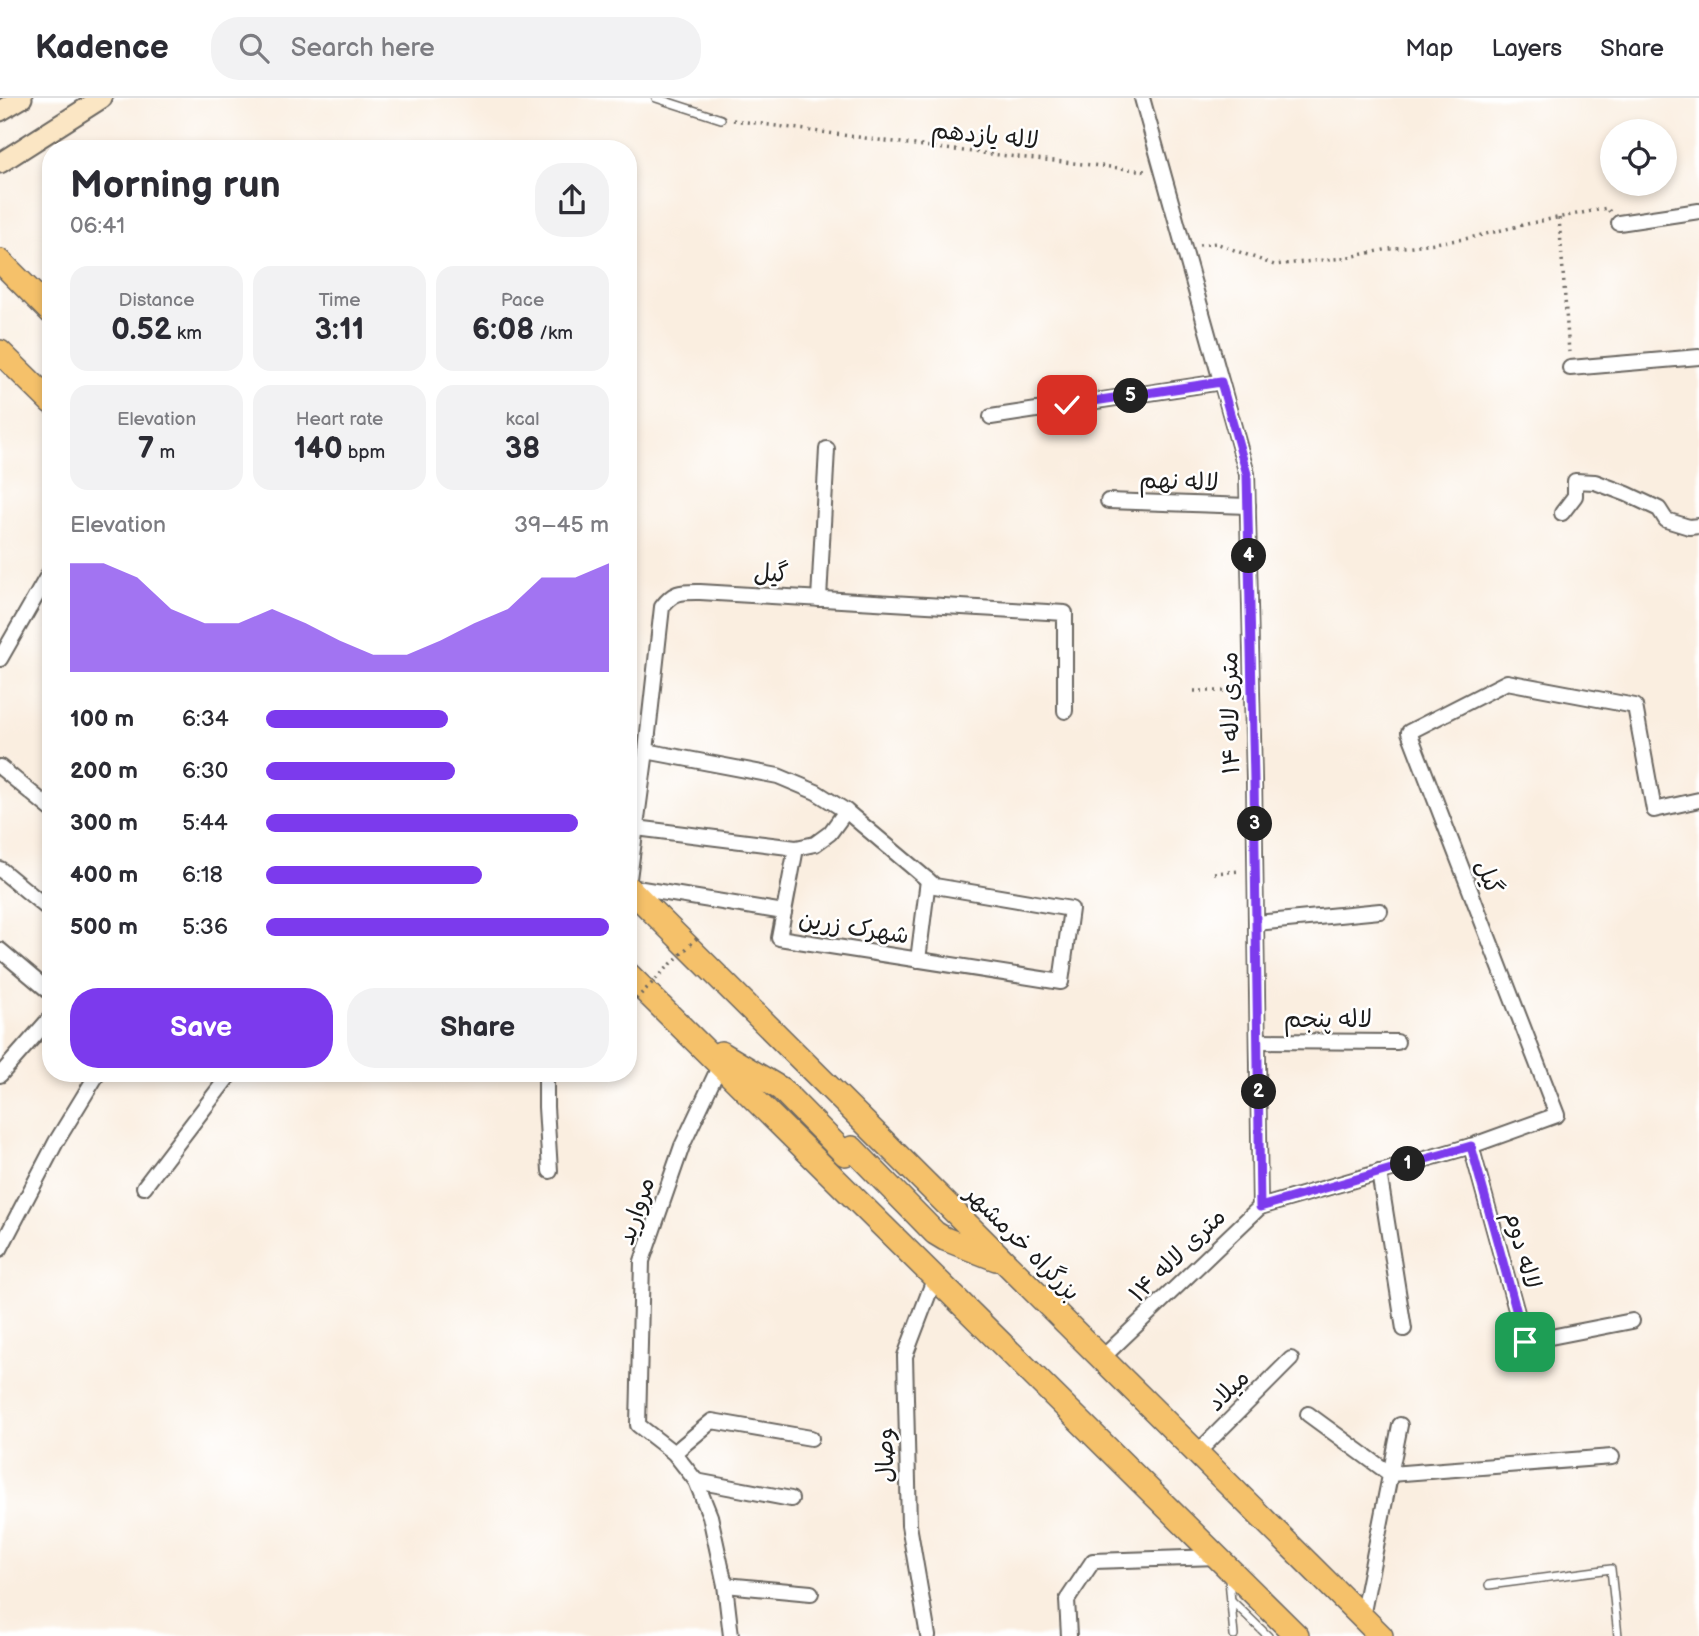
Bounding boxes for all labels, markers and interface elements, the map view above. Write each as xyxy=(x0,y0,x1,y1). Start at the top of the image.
search box xyxy=(211,17,701,80)
text: Kadence xyxy=(35,28,169,68)
icon: search xyxy=(235,29,273,67)
text: Search here xyxy=(291,33,435,64)
text: Map xyxy=(1405,34,1453,63)
text: Layers xyxy=(1491,34,1562,63)
text: Share xyxy=(1600,34,1664,63)
street label: لاله یازدهم xyxy=(929,115,1040,159)
map controls xyxy=(1600,119,1677,196)
button: locate xyxy=(1600,119,1677,196)
text: Morning run xyxy=(70,163,281,208)
button: share xyxy=(535,163,609,237)
text: 06:41 xyxy=(70,212,125,240)
text: Distance xyxy=(119,289,194,312)
text: Time xyxy=(318,289,361,312)
text: Pace xyxy=(501,289,544,312)
text: 0.52 xyxy=(111,312,172,348)
text: 3:11 xyxy=(315,312,364,348)
text: 6:08 xyxy=(472,312,534,348)
text: km xyxy=(172,322,202,345)
text: /km xyxy=(534,322,573,345)
pin xyxy=(1037,375,1097,435)
pin: 5 xyxy=(1114,378,1148,414)
text: 5 xyxy=(1125,384,1136,407)
icon: check xyxy=(1048,386,1086,424)
text: Elevation xyxy=(117,408,196,431)
text: Heart rate xyxy=(296,408,383,431)
text: kcal xyxy=(505,408,540,431)
text: 7 xyxy=(138,431,154,467)
text: 140 xyxy=(294,431,343,467)
text: 38 xyxy=(505,431,540,467)
text: m xyxy=(154,441,175,464)
text: bpm xyxy=(343,441,385,464)
street label: لاله نهم xyxy=(1139,466,1219,500)
text: Elevation xyxy=(70,511,166,539)
text: 39–45 m xyxy=(514,511,609,539)
pin: 4 xyxy=(1232,538,1266,574)
text: 4 xyxy=(1243,544,1254,567)
street label: گیل xyxy=(753,558,789,589)
street label: ۱۴ متری لاله xyxy=(1215,651,1246,775)
text: 100 m xyxy=(70,705,134,733)
text: 6:34 xyxy=(182,705,229,733)
text: 200 m xyxy=(70,757,138,785)
text: 6:30 xyxy=(182,757,228,785)
pin: 3 xyxy=(1238,806,1272,842)
text: 300 m xyxy=(70,809,138,837)
text: 5:44 xyxy=(182,809,228,837)
text: 3 xyxy=(1249,812,1260,835)
street label: گیل xyxy=(1469,856,1508,899)
text: 400 m xyxy=(70,861,138,889)
text: 6:18 xyxy=(182,861,223,889)
street label: شهرک زرین xyxy=(797,904,911,951)
text: 500 m xyxy=(70,913,138,941)
text: 5:36 xyxy=(182,913,228,941)
button: Save xyxy=(70,988,333,1068)
button: Share xyxy=(347,988,609,1068)
street label: لاله پنجم xyxy=(1284,1005,1372,1037)
pin: 2 xyxy=(1242,1074,1276,1110)
text: 2 xyxy=(1253,1080,1264,1103)
pin: 1 xyxy=(1390,1146,1426,1182)
text: 1 xyxy=(1404,1152,1412,1175)
street label: مروارید xyxy=(611,1173,662,1249)
street label: بزرگراه خرمشهر xyxy=(958,1178,1086,1307)
street label: ۱۴ متری لاله xyxy=(1123,1202,1232,1308)
street label: لاله دوم xyxy=(1494,1208,1547,1293)
pin xyxy=(1495,1312,1555,1372)
icon: arrive xyxy=(1506,1323,1544,1361)
street label: میلاد xyxy=(1201,1363,1255,1417)
street label: وصال xyxy=(871,1427,900,1483)

